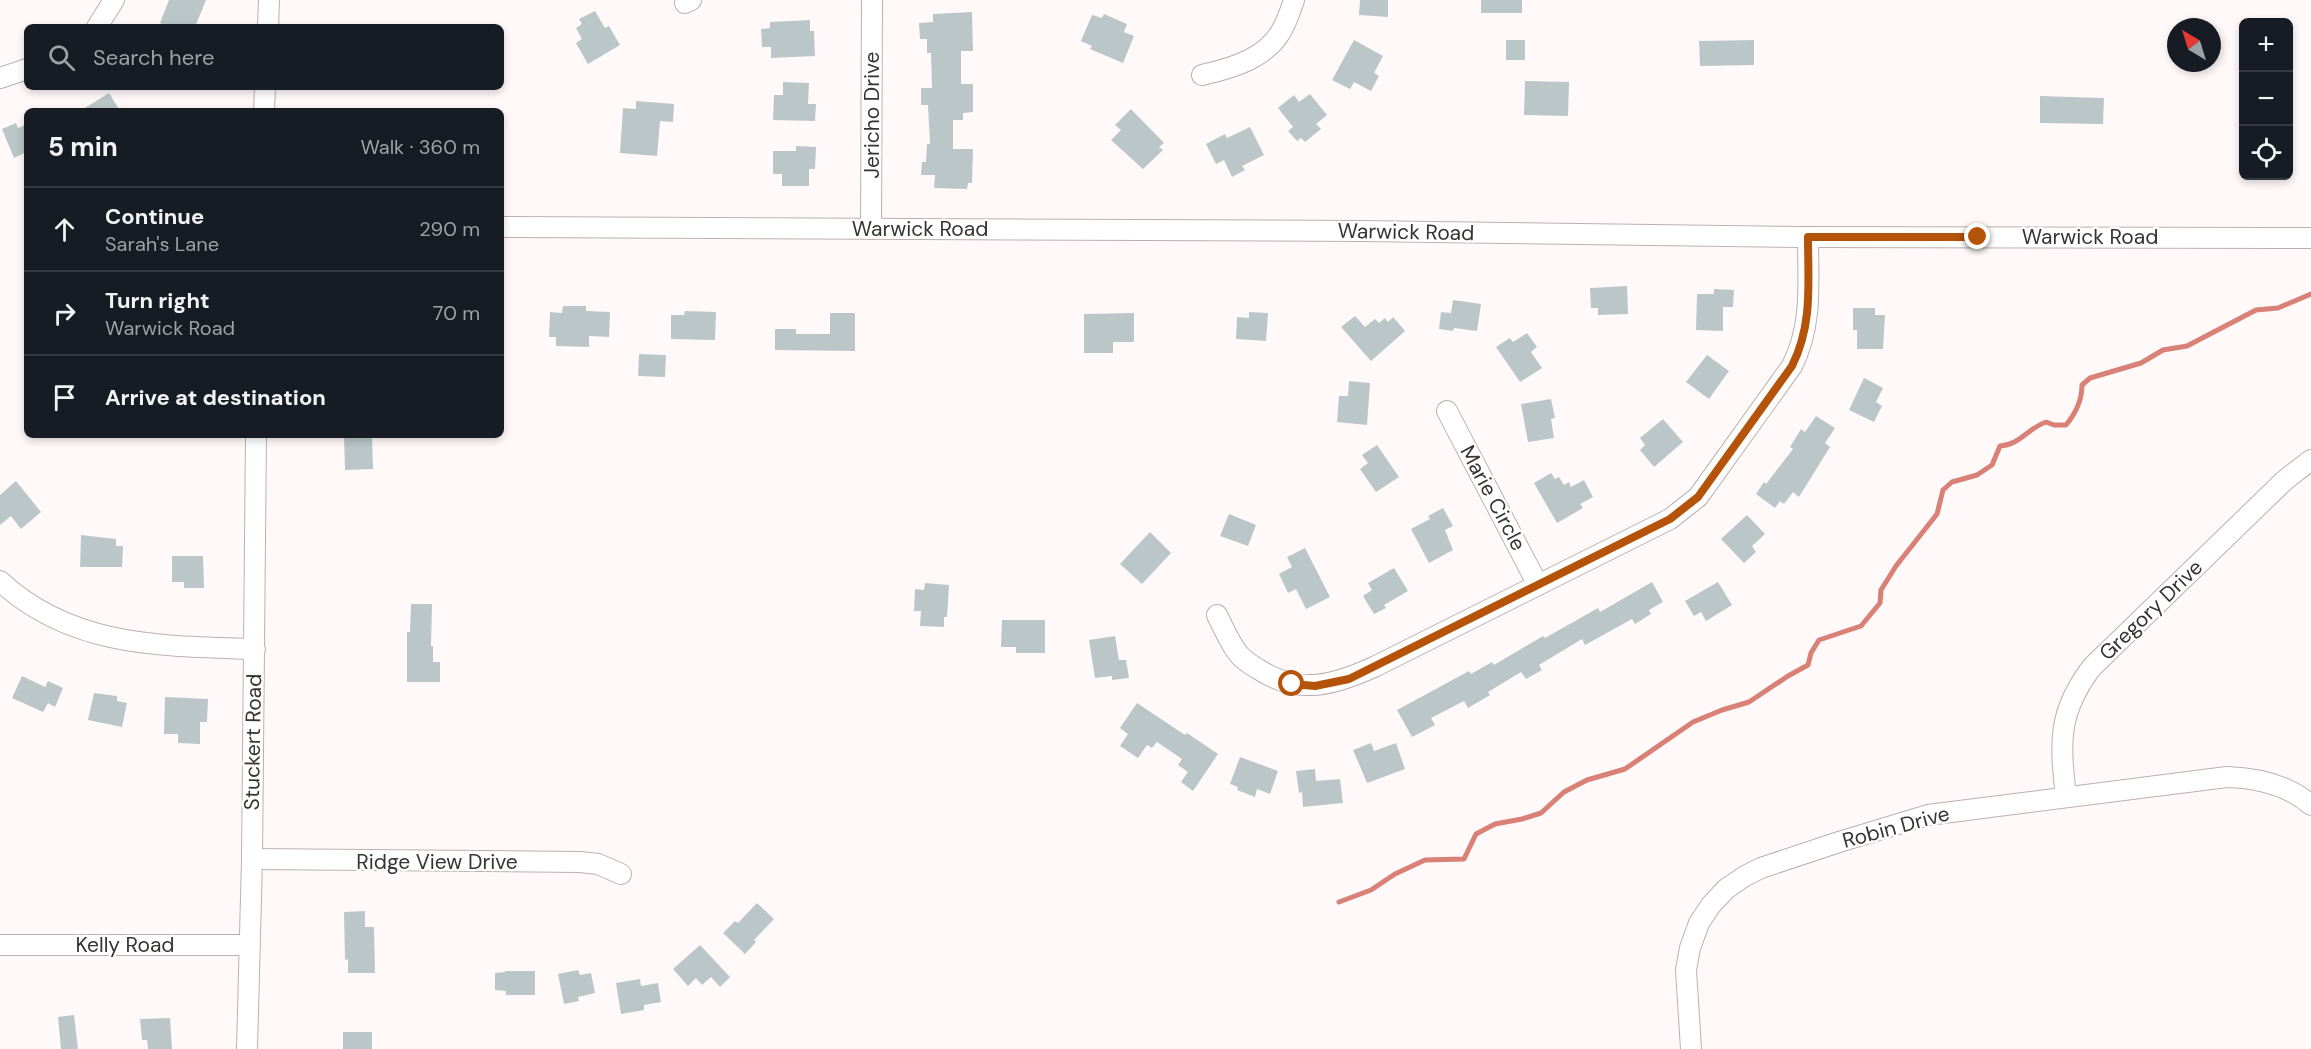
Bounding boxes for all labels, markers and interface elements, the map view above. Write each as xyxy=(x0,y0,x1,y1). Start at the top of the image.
north arrow xyxy=(2167,18,2221,72)
map controls xyxy=(2239,18,2293,180)
button: + xyxy=(2239,18,2293,72)
search box xyxy=(24,24,504,90)
icon: search xyxy=(45,41,78,74)
text: Search here xyxy=(93,43,214,72)
street label: Jericho Drive xyxy=(858,51,886,179)
button: − xyxy=(2239,72,2293,126)
button: locate xyxy=(2239,126,2293,180)
text: 5 min xyxy=(48,130,118,164)
text: Walk · 360 m xyxy=(360,134,480,160)
text: Continue xyxy=(105,202,204,231)
icon: ahead xyxy=(48,213,81,246)
street label: Warwick Road xyxy=(852,215,988,243)
text: 290 m xyxy=(419,216,480,242)
street label: Warwick Road xyxy=(1337,217,1475,247)
route end xyxy=(1964,223,1990,249)
street label: Warwick Road xyxy=(2022,223,2158,251)
text: Sarah's Lane xyxy=(105,231,219,257)
text: Turn right xyxy=(105,286,210,315)
icon: right xyxy=(48,297,81,330)
text: 70 m xyxy=(433,300,480,326)
text: Warwick Road xyxy=(105,315,235,341)
icon: arrive xyxy=(48,381,81,414)
text: Arrive at destination xyxy=(105,383,326,412)
street label: Marie Circle xyxy=(1454,440,1533,556)
street label: Gregory Drive xyxy=(2093,553,2209,666)
route start xyxy=(1278,670,1304,696)
street label: Stuckert Road xyxy=(238,673,268,811)
street label: Robin Drive xyxy=(1839,799,1953,855)
street label: Ridge View Drive xyxy=(356,848,518,876)
street label: Kelly Road xyxy=(75,931,175,959)

